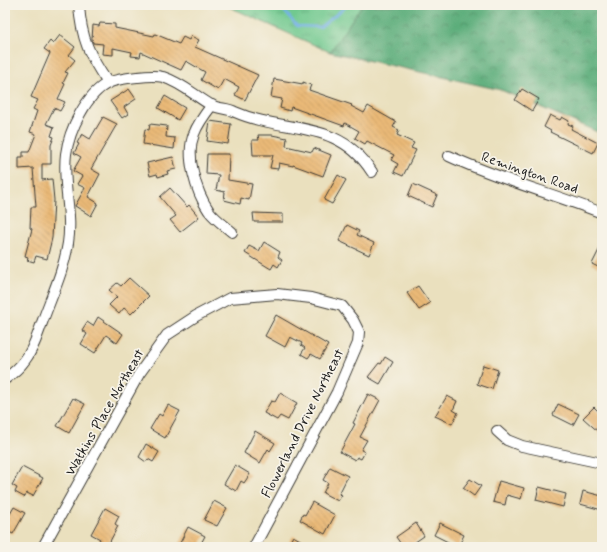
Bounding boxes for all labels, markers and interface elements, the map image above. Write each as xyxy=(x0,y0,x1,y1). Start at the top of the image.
street label: Remington Road xyxy=(479,148,581,198)
street label: Watkins Place Northeast xyxy=(61,346,149,479)
street label: Flowerland Drive Northeast xyxy=(257,346,348,501)

